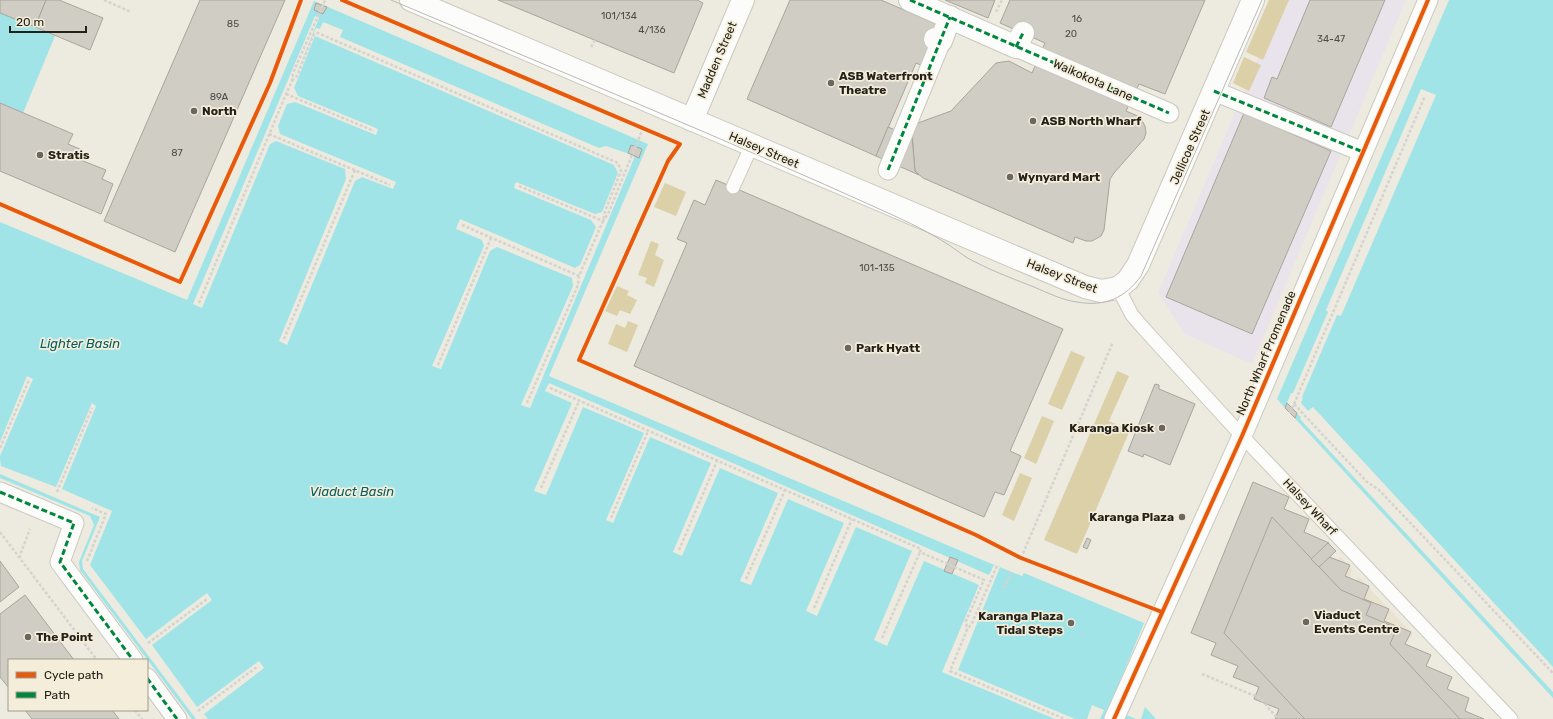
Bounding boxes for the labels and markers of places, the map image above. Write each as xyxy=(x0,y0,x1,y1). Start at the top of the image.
place label: ASB Waterfront Theatre xyxy=(839,69,933,97)
marker: ASB Waterfront Theatre xyxy=(826,78,836,88)
place label: North xyxy=(202,104,237,118)
marker: North xyxy=(189,106,199,116)
place label: ASB North Wharf xyxy=(1041,114,1142,128)
marker: ASB North Wharf xyxy=(1028,116,1038,126)
place label: Stratis xyxy=(48,148,90,162)
marker: Stratis xyxy=(35,150,45,160)
place label: Wynyard Mart xyxy=(1018,170,1101,184)
marker: Wynyard Mart xyxy=(1005,172,1015,182)
place label: Park Hyatt xyxy=(856,341,920,355)
marker: Park Hyatt xyxy=(843,343,853,353)
place label: Karanga Kiosk xyxy=(1069,421,1154,435)
marker: Karanga Kiosk xyxy=(1157,423,1167,433)
place label: Karanga Plaza xyxy=(1089,510,1174,524)
marker: Karanga Plaza xyxy=(1177,512,1187,522)
place label: Viaduct Events Centre xyxy=(1314,608,1399,636)
place label: Karanga Plaza Tidal Steps xyxy=(978,609,1063,637)
marker: Viaduct Events Centre xyxy=(1301,617,1311,627)
marker: Karanga Plaza Tidal Steps xyxy=(1066,618,1076,628)
place label: The Point xyxy=(36,630,93,644)
marker: The Point xyxy=(23,632,33,642)

